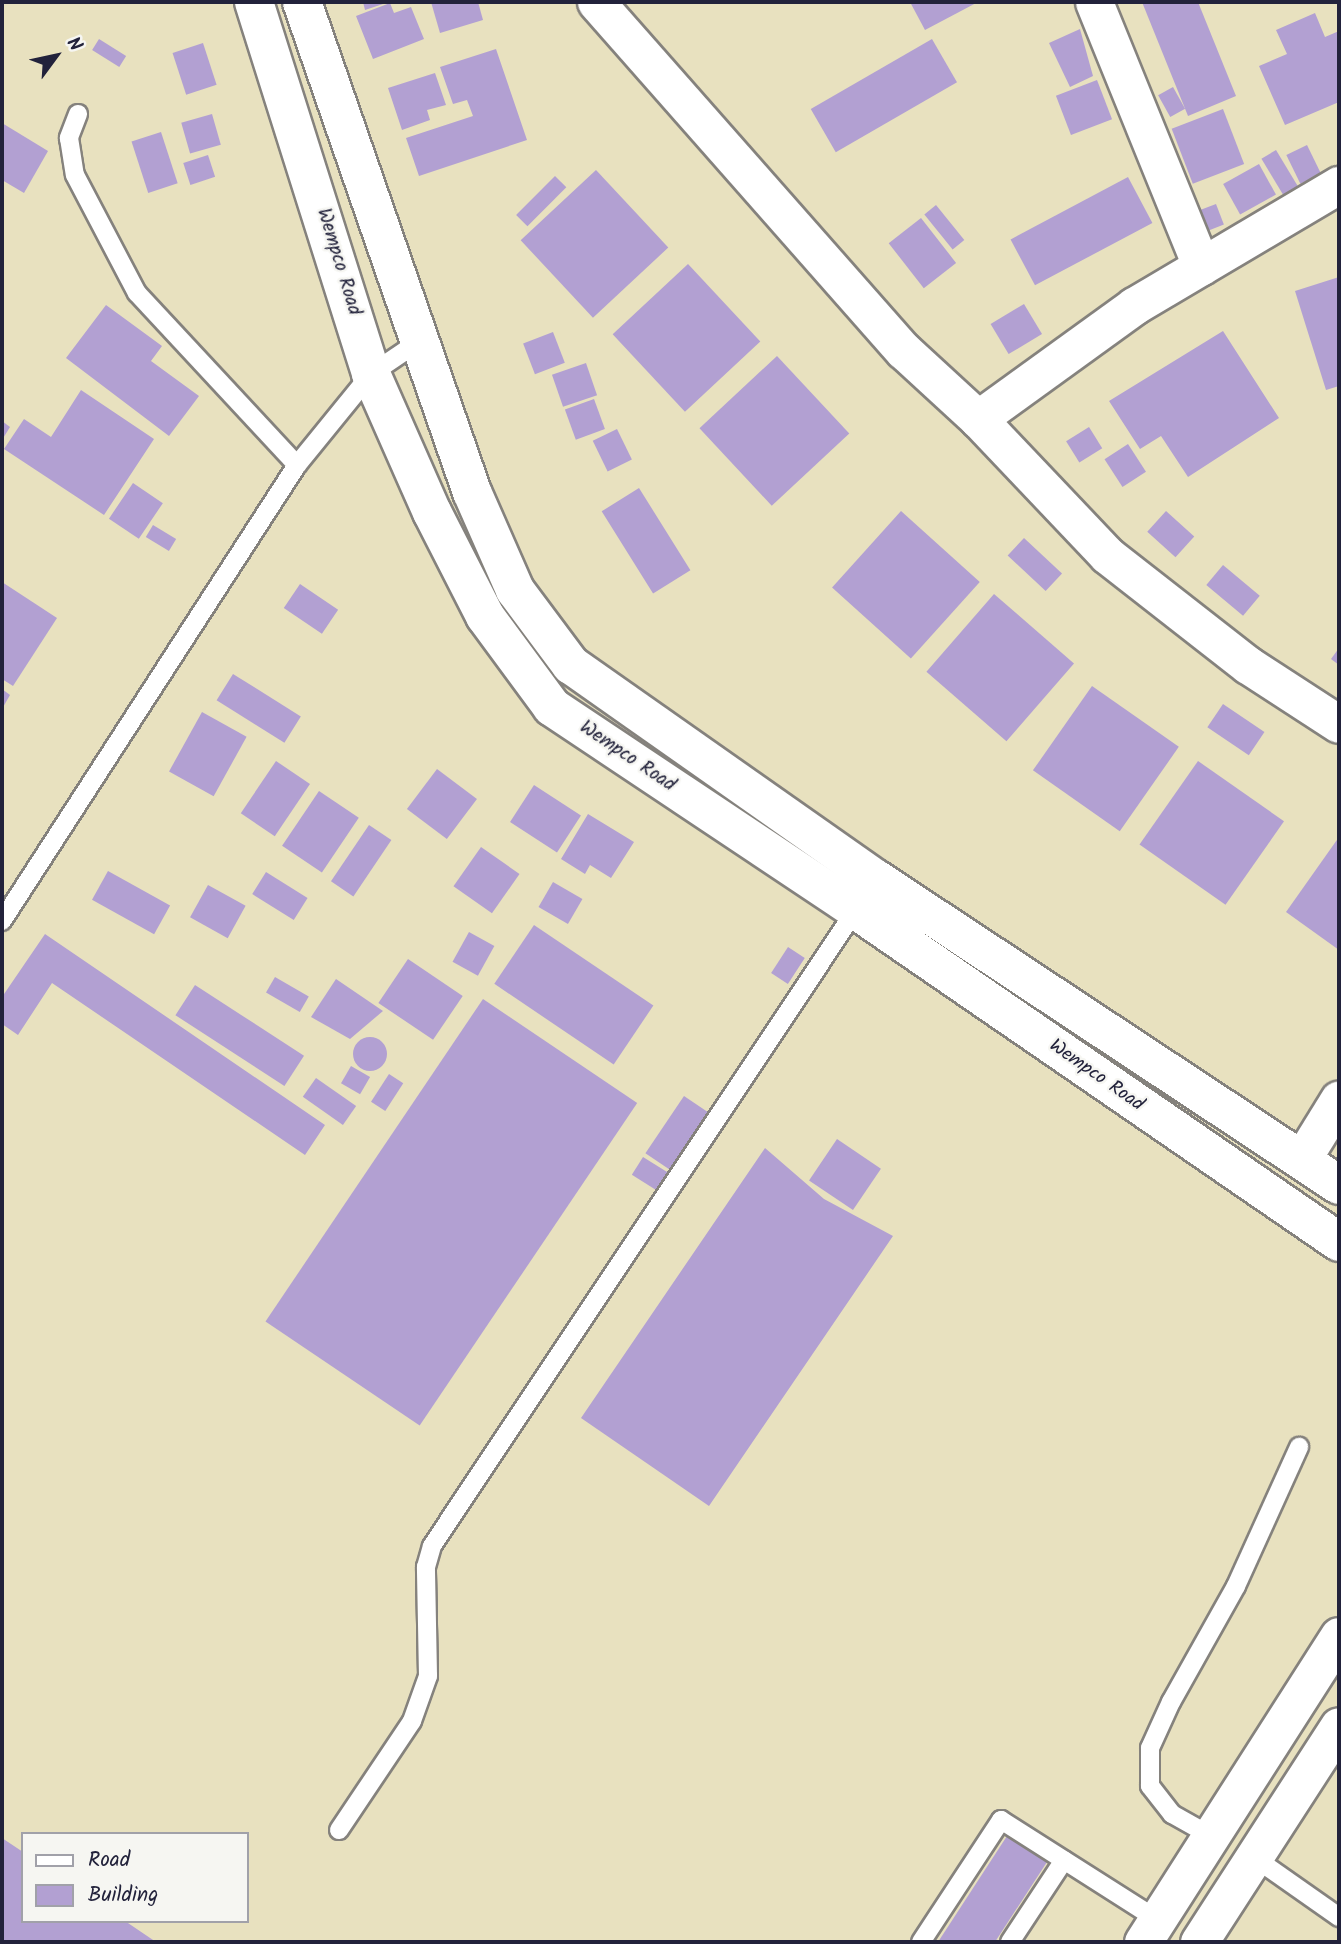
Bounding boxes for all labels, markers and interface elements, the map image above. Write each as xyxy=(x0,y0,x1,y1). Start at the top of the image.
north arrow xyxy=(21,21,91,91)
text: N xyxy=(58,31,89,58)
street label: Wempco Road xyxy=(311,206,365,318)
street label: Wempco Road xyxy=(575,717,679,797)
street label: Wempco Road xyxy=(1044,1035,1148,1117)
legend xyxy=(21,1832,248,1923)
text: Road xyxy=(88,1844,130,1877)
text: Building xyxy=(88,1879,158,1912)

